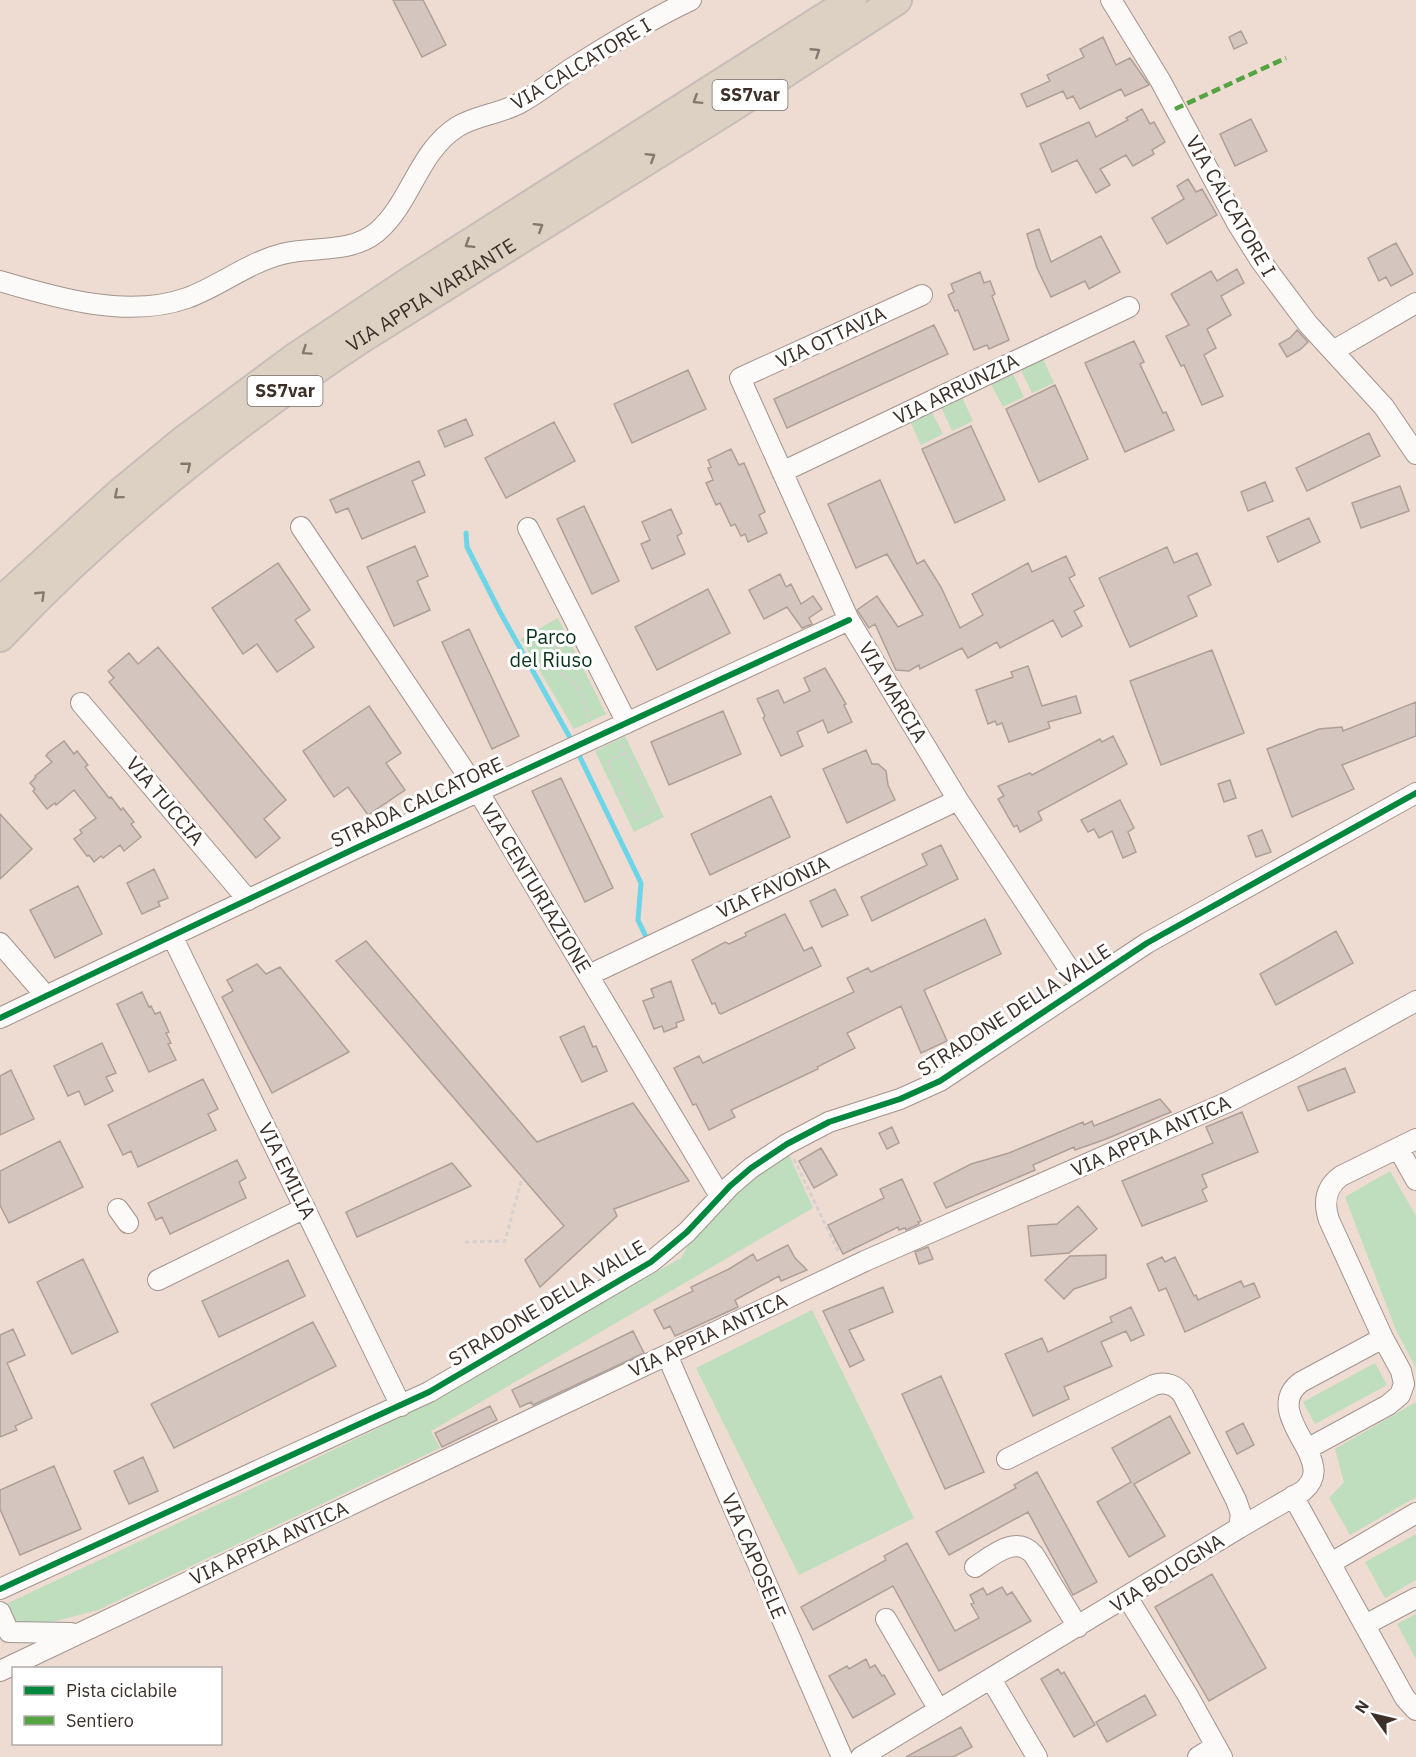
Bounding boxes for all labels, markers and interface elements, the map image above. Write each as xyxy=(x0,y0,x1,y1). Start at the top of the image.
street label: VIA CALCATORE I xyxy=(506,11,656,116)
one-way arrow xyxy=(810,48,820,60)
road number: SS7var xyxy=(712,80,788,110)
one-way arrow xyxy=(693,92,703,104)
street label: VIA CALCATORE I xyxy=(1180,130,1283,281)
one-way arrow xyxy=(645,152,655,164)
one-way arrow xyxy=(532,223,543,234)
street label: VIA APPIA VARIANTE xyxy=(341,231,521,358)
one-way arrow xyxy=(465,237,476,248)
street label: VIA OTTAVIA xyxy=(771,299,890,374)
one-way arrow xyxy=(301,343,312,354)
street label: VIA ARRUNZIA xyxy=(889,347,1023,431)
road number: SS7var xyxy=(248,376,322,406)
one-way arrow xyxy=(180,462,191,473)
one-way arrow xyxy=(114,487,125,498)
one-way arrow xyxy=(34,591,44,602)
park label: Parco del Riuso xyxy=(510,623,592,673)
street label: VIA MARCIA xyxy=(853,637,934,747)
street label: STRADA CALCATORE xyxy=(326,750,507,853)
street label: VIA TUCCIA xyxy=(120,751,211,851)
street label: VIA CENTURIAZIONE xyxy=(475,798,598,978)
street label: VIA FAVONIA xyxy=(712,849,834,924)
street label: STRADONE DELLA VALLE xyxy=(912,937,1116,1082)
street label: VIA APPIA ANTICA xyxy=(1067,1088,1235,1183)
street label: VIA EMILIA xyxy=(252,1118,323,1224)
street label: STRADONE DELLA VALLE xyxy=(443,1233,650,1372)
street label: VIA APPIA ANTICA xyxy=(624,1286,792,1383)
street label: VIA CAPOSELE xyxy=(716,1489,793,1623)
street label: VIA APPIA ANTICA xyxy=(185,1494,353,1591)
street label: VIA BOLOGNA xyxy=(1105,1527,1229,1618)
legend xyxy=(12,1667,222,1745)
text: Pista ciclabile xyxy=(66,1679,177,1702)
north arrow xyxy=(1344,1685,1404,1745)
text: N xyxy=(1350,1696,1373,1717)
text: Sentiero xyxy=(66,1709,134,1732)

